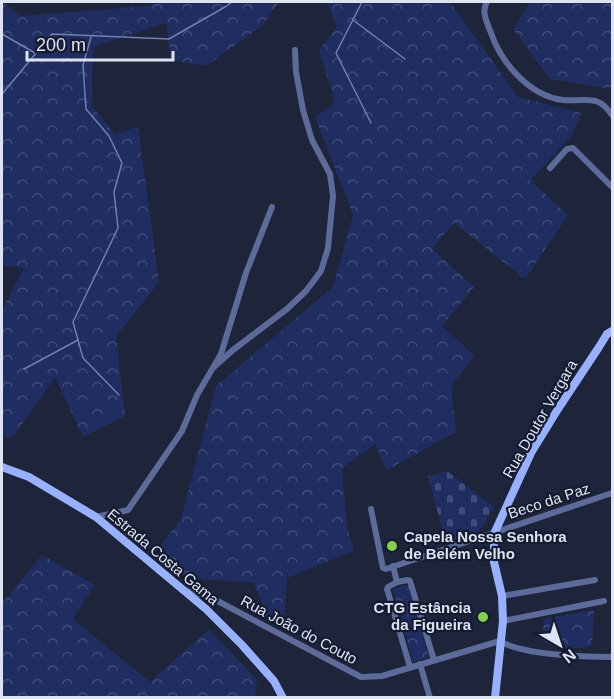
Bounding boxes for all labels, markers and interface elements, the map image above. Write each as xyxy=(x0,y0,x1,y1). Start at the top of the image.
scale bar xyxy=(27,24,172,62)
text: 200 m xyxy=(36,35,86,55)
street label: Rua Doutor Vergara xyxy=(499,356,581,481)
street label: Beco da Paz xyxy=(506,479,592,522)
street label: Estrada Costa Gama xyxy=(104,505,223,609)
place label: Capela Nossa Senhora de Belém Velho xyxy=(404,528,567,562)
marker: Capela Nossa Senhora de Belém Velho xyxy=(385,539,399,553)
street label: Rua João do Couto xyxy=(238,592,360,667)
place label: CTG Estância da Figueira xyxy=(373,599,472,633)
marker: CTG Estância da Figueira xyxy=(476,610,490,624)
north arrow xyxy=(530,615,590,675)
text: N xyxy=(559,646,579,667)

